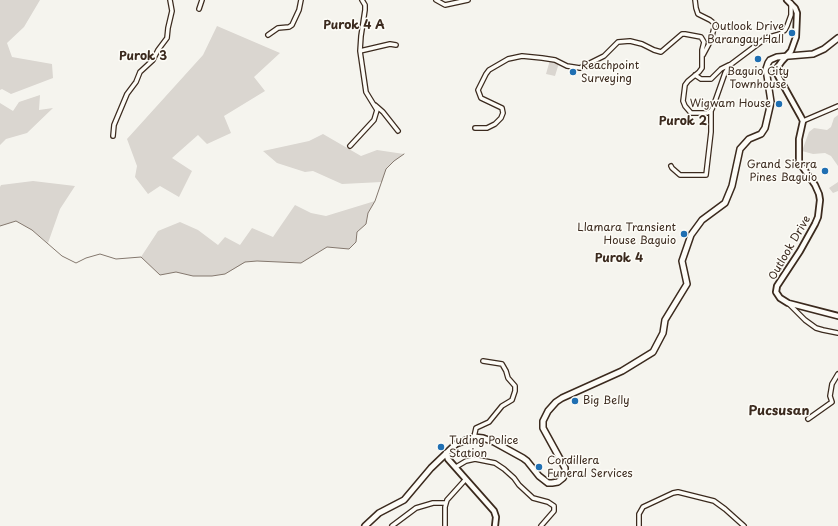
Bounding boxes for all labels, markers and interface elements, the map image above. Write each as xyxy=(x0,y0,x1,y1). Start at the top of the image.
district label: Purok 4 A xyxy=(323,19,385,33)
place label: Outlook Drive Barangay Hall xyxy=(707,20,784,46)
marker: Outlook Drive Barangay Hall xyxy=(787,28,797,38)
district label: Purok 3 xyxy=(119,50,167,64)
marker: Baguio City Townhouse xyxy=(753,54,763,64)
place label: Reachpoint Surveying xyxy=(581,59,639,85)
place label: Baguio City Townhouse xyxy=(727,65,789,91)
marker: Reachpoint Surveying xyxy=(568,67,578,77)
place label: Wigwam House xyxy=(690,97,771,111)
marker: Wigwam House xyxy=(774,99,784,109)
district label: Purok 2 xyxy=(659,115,707,129)
place label: Grand Sierra Pines Baguio xyxy=(747,158,817,184)
marker: Grand Sierra Pines Baguio xyxy=(820,166,830,176)
street label: Outlook Drive xyxy=(766,213,814,283)
place label: Llamara Transient House Baguio xyxy=(577,221,676,247)
marker: Llamara Transient House Baguio xyxy=(679,229,689,239)
district label: Purok 4 xyxy=(595,252,643,266)
place label: Big Belly xyxy=(583,394,629,408)
marker: Big Belly xyxy=(570,396,580,406)
district label: Pucsusan xyxy=(749,403,809,419)
place label: Tuding Police Station xyxy=(449,434,518,460)
marker: Tuding Police Station xyxy=(436,442,446,452)
place label: Cordillera Funeral Services xyxy=(547,454,633,480)
marker: Cordillera Funeral Services xyxy=(534,462,544,472)

